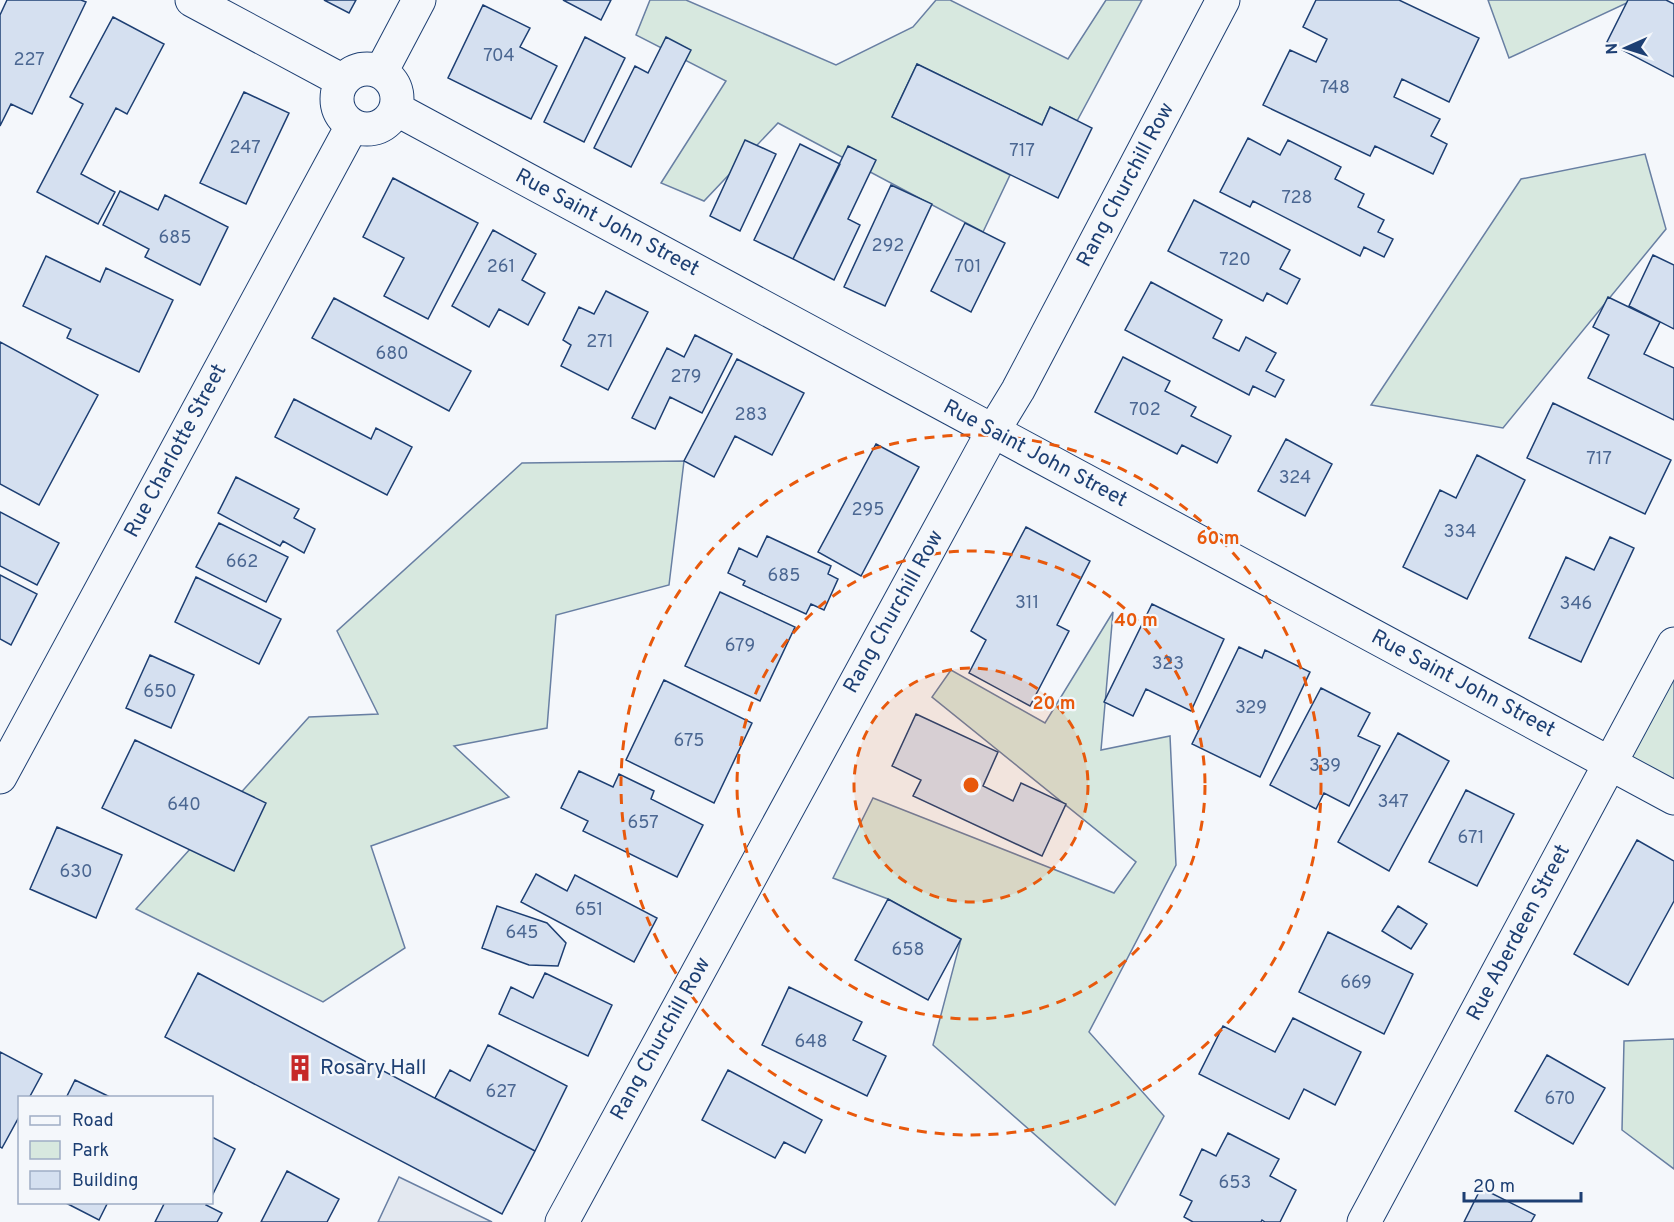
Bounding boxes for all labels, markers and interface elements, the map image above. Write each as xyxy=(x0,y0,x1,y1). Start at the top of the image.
north arrow xyxy=(1596,18,1656,78)
text: N xyxy=(1603,42,1623,55)
house number: 704 xyxy=(483,45,515,68)
house number: 227 xyxy=(13,49,45,72)
house number: 748 xyxy=(1320,77,1350,100)
street label: Rang Churchill Row xyxy=(1071,98,1181,272)
house number: 247 xyxy=(229,137,261,160)
house number: 717 xyxy=(1009,140,1035,163)
street label: Rue Saint John Street xyxy=(510,163,704,283)
house number: 728 xyxy=(1281,187,1313,210)
house number: 685 xyxy=(159,227,191,250)
house number: 292 xyxy=(872,235,904,258)
house number: 720 xyxy=(1219,249,1251,272)
house number: 261 xyxy=(487,256,515,279)
house number: 701 xyxy=(954,256,982,279)
house number: 271 xyxy=(586,331,614,354)
house number: 680 xyxy=(375,343,409,366)
street label: Rue Charlotte Street xyxy=(119,359,233,543)
house number: 279 xyxy=(671,366,701,389)
street label: Rue Saint John Street xyxy=(938,394,1132,514)
house number: 702 xyxy=(1129,399,1161,422)
house number: 283 xyxy=(735,404,767,427)
house number: 717 xyxy=(1586,448,1612,471)
house number: 324 xyxy=(1279,467,1311,490)
house number: 295 xyxy=(852,499,884,522)
house number: 334 xyxy=(1444,521,1476,544)
street label: Rang Churchill Row xyxy=(838,526,950,698)
text: 60 m xyxy=(1196,528,1240,551)
house number: 662 xyxy=(226,551,258,574)
house number: 685 xyxy=(768,565,800,588)
house number: 311 xyxy=(1015,592,1039,615)
house number: 346 xyxy=(1560,593,1592,616)
text: 40 m xyxy=(1114,610,1158,633)
street label: Rue Saint John Street xyxy=(1366,624,1560,744)
house number: 679 xyxy=(725,635,755,658)
house number: 323 xyxy=(1152,653,1184,676)
house number: 650 xyxy=(143,681,177,704)
text: 20 m xyxy=(1032,693,1076,716)
house number: 329 xyxy=(1235,697,1267,720)
house number: 675 xyxy=(674,730,704,753)
house number: 339 xyxy=(1309,755,1341,778)
centre of rings xyxy=(961,775,981,795)
house number: 347 xyxy=(1377,791,1409,814)
house number: 640 xyxy=(167,794,201,817)
house number: 657 xyxy=(627,812,659,835)
house number: 671 xyxy=(1458,827,1484,850)
street label: Rue Aberdeen Street xyxy=(1461,840,1577,1026)
house number: 630 xyxy=(60,861,92,884)
house number: 651 xyxy=(575,899,603,922)
house number: 645 xyxy=(505,922,539,945)
house number: 658 xyxy=(892,939,924,962)
street label: Rang Churchill Row xyxy=(605,953,717,1125)
house number: 669 xyxy=(1340,972,1372,995)
house number: 648 xyxy=(795,1031,827,1054)
building icon: Rosary Hall xyxy=(285,1053,315,1083)
place label: Rosary Hall xyxy=(320,1055,426,1082)
house number: 627 xyxy=(486,1081,516,1104)
house number: 670 xyxy=(1545,1088,1575,1111)
legend xyxy=(18,1096,213,1204)
text: Road xyxy=(72,1110,114,1133)
text: Park xyxy=(72,1140,109,1163)
scale bar xyxy=(1464,1165,1581,1203)
text: Building xyxy=(72,1170,138,1193)
house number: 653 xyxy=(1219,1172,1251,1195)
text: 20 m xyxy=(1473,1176,1515,1199)

